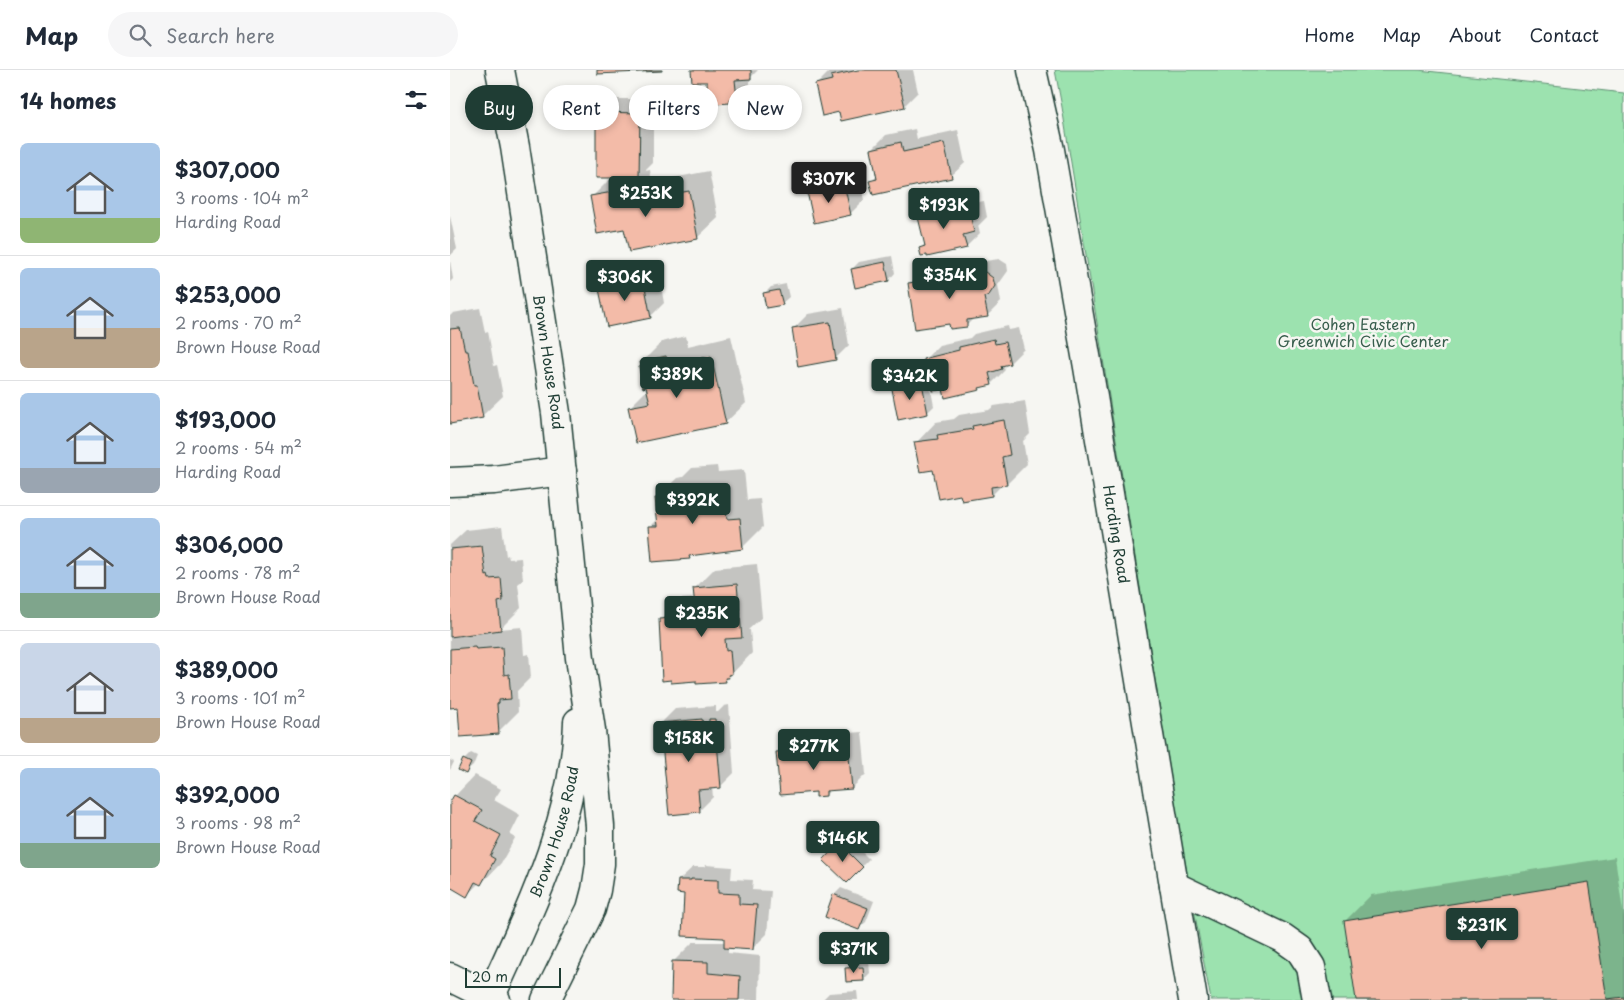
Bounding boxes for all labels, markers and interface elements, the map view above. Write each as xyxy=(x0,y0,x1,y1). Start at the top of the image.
search box xyxy=(108,12,458,57)
text: Map xyxy=(25,17,78,53)
icon: search xyxy=(126,21,154,49)
text: Search here xyxy=(166,21,275,49)
text: Home xyxy=(1304,21,1354,48)
text: Map xyxy=(1382,21,1421,48)
text: About xyxy=(1449,21,1501,48)
text: Contact xyxy=(1529,21,1599,48)
text: 14 homes xyxy=(20,84,116,116)
chip: Buy xyxy=(465,85,533,130)
chip: Rent xyxy=(543,85,619,130)
chip: Filters xyxy=(629,85,718,130)
chip: New xyxy=(728,85,802,130)
icon: filters xyxy=(402,86,430,114)
text: $307,000 xyxy=(175,153,280,185)
pin: $307K xyxy=(794,162,864,204)
icon: home xyxy=(60,163,120,223)
text: $307K xyxy=(802,166,856,190)
pin: $253K xyxy=(611,176,681,218)
text: $253K xyxy=(620,180,672,204)
text: 3 rooms · 104 m² xyxy=(175,185,309,209)
pin: $193K xyxy=(909,188,979,230)
text: $193K xyxy=(919,192,969,216)
text: Harding Road xyxy=(175,209,281,233)
pin: $354K xyxy=(915,258,985,300)
pin: $306K xyxy=(590,260,660,302)
text: $354K xyxy=(923,262,977,286)
text: $306K xyxy=(597,264,653,288)
text: $253,000 xyxy=(175,278,281,310)
icon: home xyxy=(60,288,120,348)
street label: Brown House Road xyxy=(528,292,571,431)
text: 2 rooms · 70 m² xyxy=(175,310,302,334)
park label: Cohen Eastern Greenwich Civic Center xyxy=(1278,312,1448,352)
text: Brown House Road xyxy=(175,334,321,358)
pin: $389K xyxy=(642,356,712,399)
pin: $342K xyxy=(875,358,945,401)
text: $389K xyxy=(651,361,703,385)
text: $342K xyxy=(883,363,937,387)
text: $193,000 xyxy=(175,403,276,435)
icon: home xyxy=(60,413,120,473)
text: 2 rooms · 54 m² xyxy=(175,435,302,459)
text: Harding Road xyxy=(175,459,281,483)
pin: $392K xyxy=(658,482,728,525)
street label: Harding Road xyxy=(1098,483,1137,585)
text: $392K xyxy=(667,487,720,511)
text: $306,000 xyxy=(175,528,283,560)
icon: home xyxy=(60,538,120,598)
text: 2 rooms · 78 m² xyxy=(175,560,301,584)
text: Brown House Road xyxy=(175,584,321,608)
pin: $235K xyxy=(667,596,737,638)
text: $235K xyxy=(675,600,729,624)
text: $389,000 xyxy=(175,653,278,685)
icon: home xyxy=(60,663,120,723)
text: 3 rooms · 101 m² xyxy=(175,685,306,709)
text: Brown House Road xyxy=(175,709,321,733)
pin: $158K xyxy=(654,720,724,763)
text: $158K xyxy=(664,725,714,749)
pin: $277K xyxy=(779,728,849,771)
text: $277K xyxy=(789,733,839,757)
street label: Brown House Road xyxy=(523,764,584,901)
text: $392,000 xyxy=(175,778,280,810)
icon: home xyxy=(60,788,120,848)
text: 3 rooms · 98 m² xyxy=(175,810,301,834)
pin: $146K xyxy=(808,820,878,863)
text: $146K xyxy=(817,825,869,849)
text: Brown House Road xyxy=(175,834,321,858)
pin: $231K xyxy=(1447,908,1517,950)
text: $231K xyxy=(1457,912,1507,936)
pin: $371K xyxy=(819,932,889,974)
text: $371K xyxy=(830,936,878,960)
scale bar xyxy=(465,965,561,988)
text: 20 m xyxy=(472,966,508,987)

